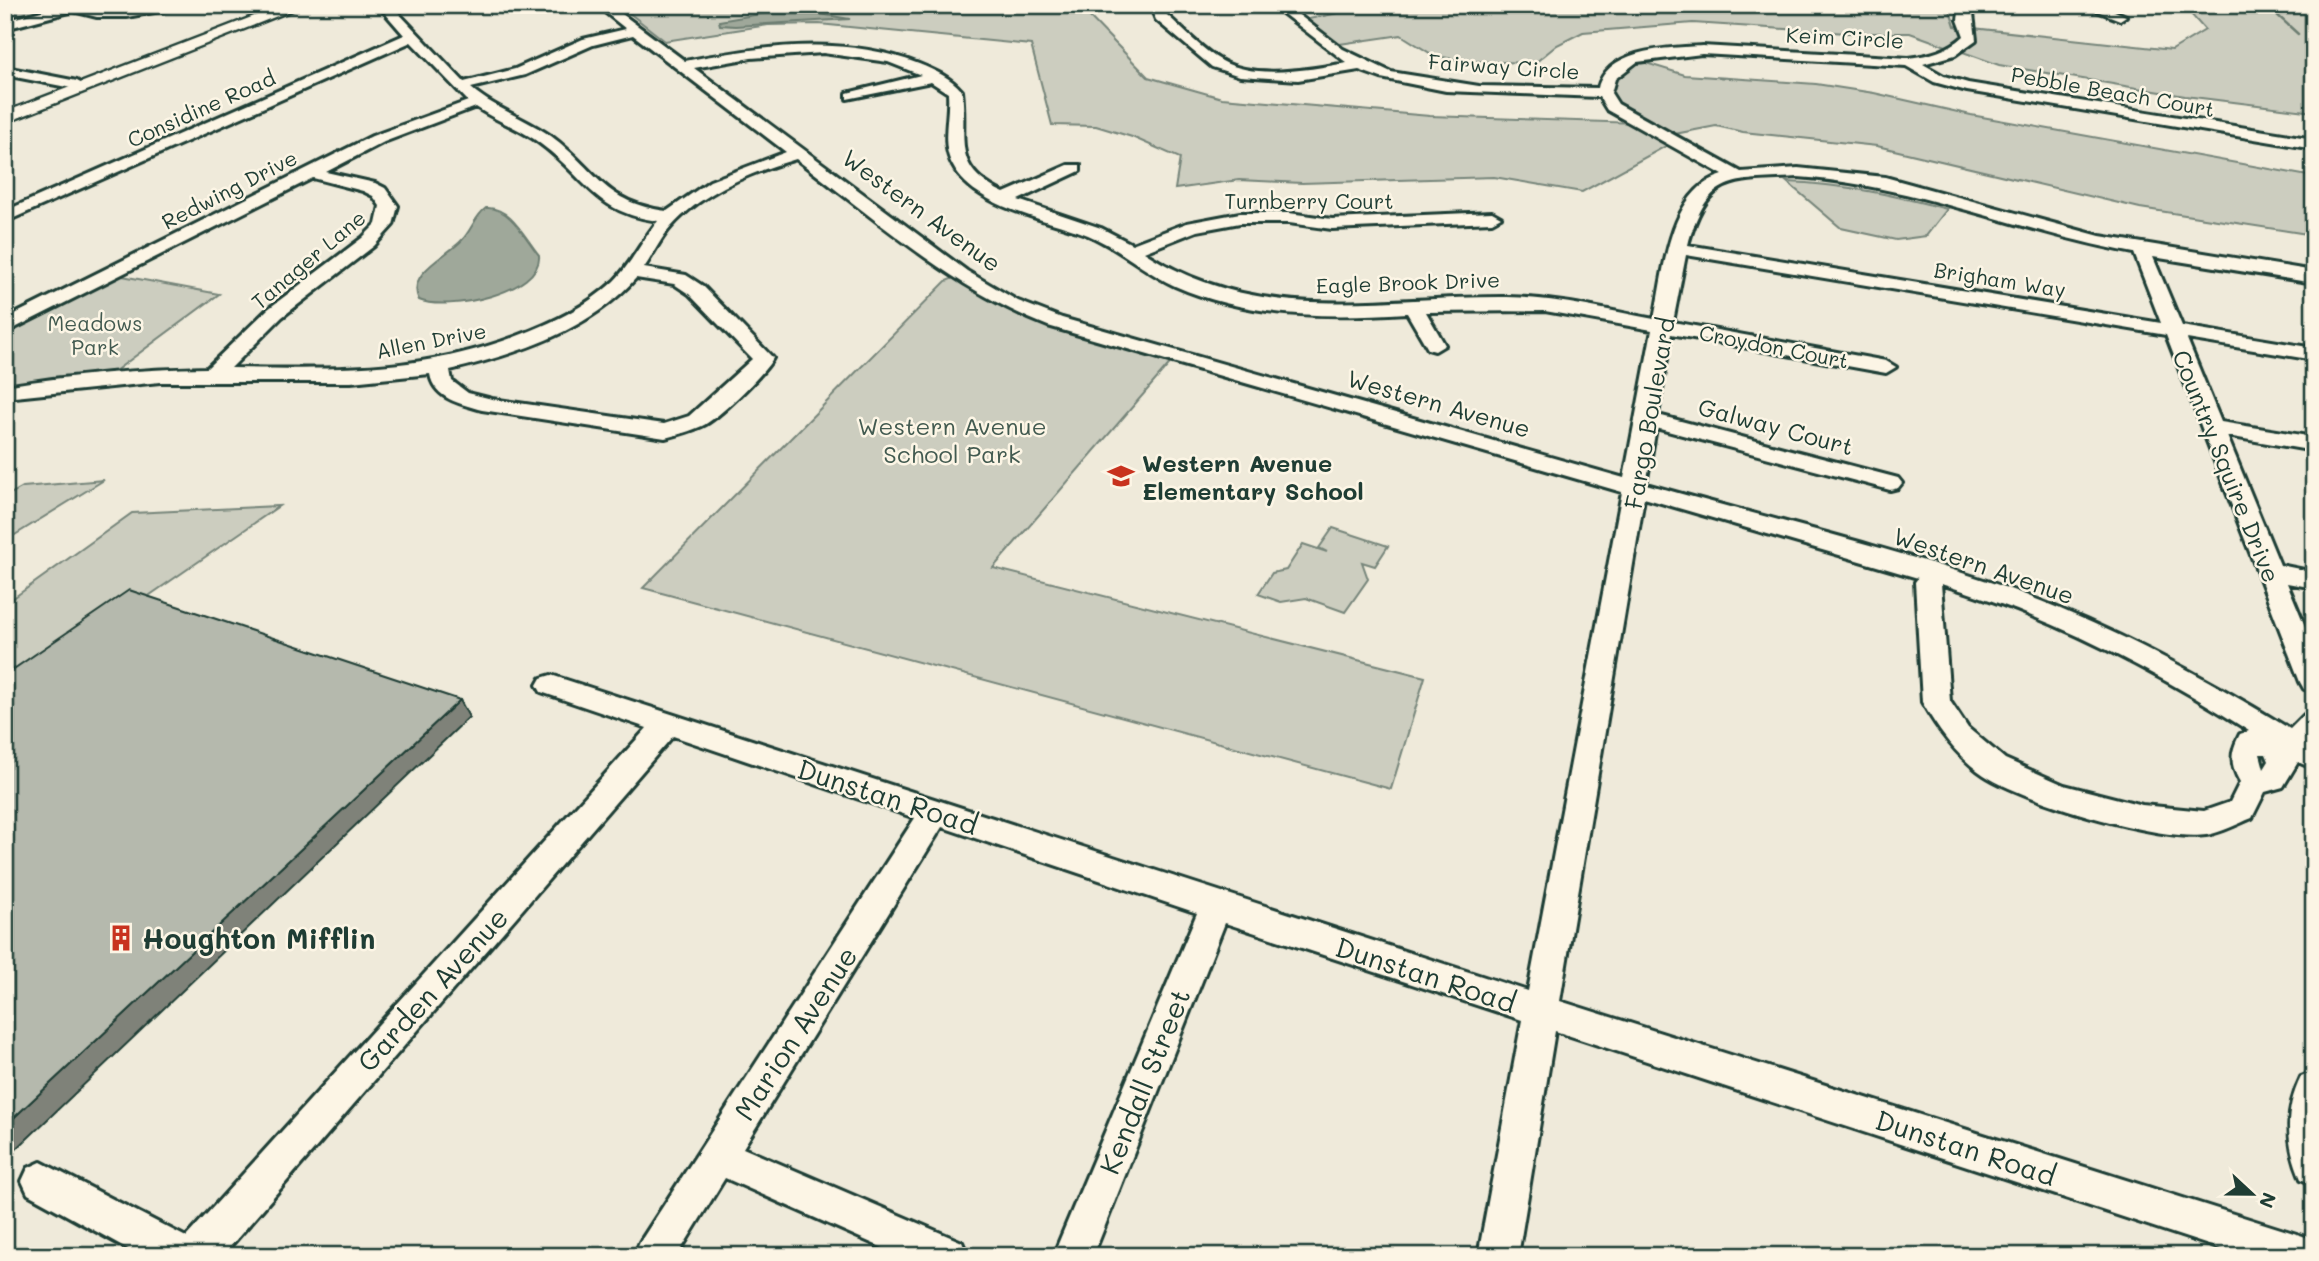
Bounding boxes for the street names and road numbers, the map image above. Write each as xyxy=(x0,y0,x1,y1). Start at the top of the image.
street label: Keim Circle xyxy=(1785,20,1905,54)
street label: Fairway Circle xyxy=(1428,47,1580,85)
street label: Pebble Beach Court xyxy=(2009,60,2217,122)
street label: Considine Road xyxy=(123,63,279,153)
street label: Western Avenue xyxy=(836,142,1008,278)
street label: Redwing Drive xyxy=(157,143,301,235)
street label: Turnberry Court xyxy=(1224,187,1394,214)
street label: Tanager Lane xyxy=(245,203,371,315)
street label: Brigham Way xyxy=(1932,255,2068,303)
street label: Eagle Brook Drive xyxy=(1316,265,1500,299)
street label: Fargo Boulevard xyxy=(1617,315,1681,511)
street label: Allen Drive xyxy=(373,316,489,364)
street label: Croydon Court xyxy=(1697,318,1851,374)
street label: Country Squire Drive xyxy=(2166,345,2288,587)
street label: Western Avenue xyxy=(1344,362,1534,444)
street label: Galway Court xyxy=(1695,390,1857,462)
street label: Western Avenue xyxy=(1890,520,2078,610)
street label: Dunstan Road xyxy=(793,750,983,842)
street label: Garden Avenue xyxy=(349,899,515,1079)
street label: Dunstan Road xyxy=(1331,928,1521,1020)
street label: Marion Avenue xyxy=(725,939,865,1127)
street label: Kendall Street xyxy=(1090,983,1198,1179)
street label: Dunstan Road xyxy=(1871,1101,2061,1193)

